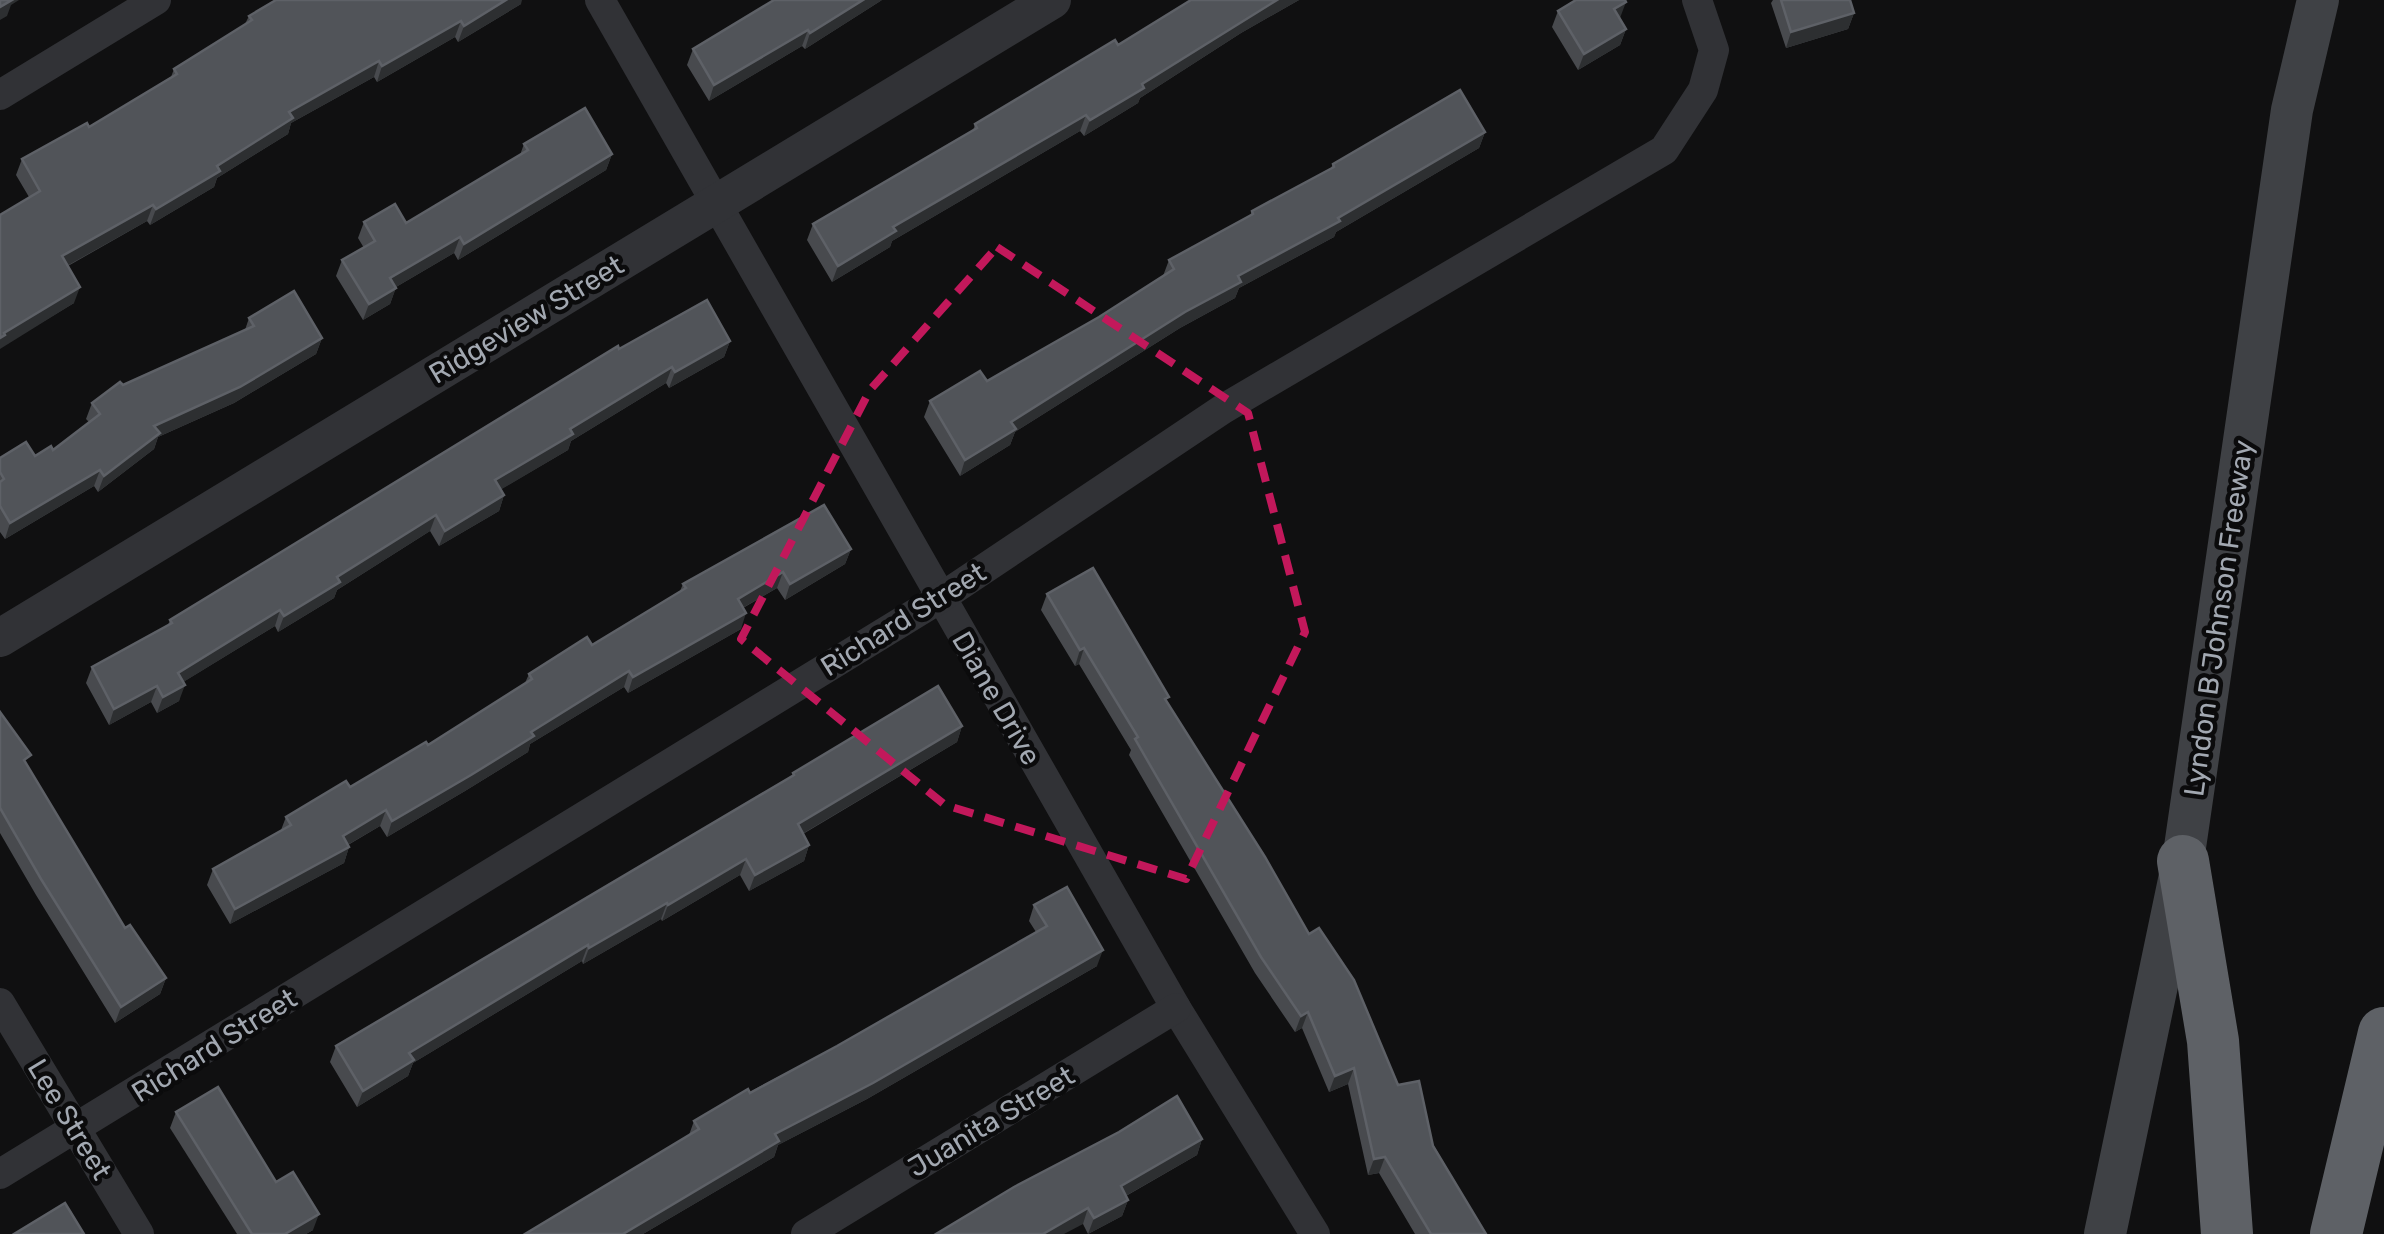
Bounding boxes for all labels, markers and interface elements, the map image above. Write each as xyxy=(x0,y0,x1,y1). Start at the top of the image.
street label: Ridgeview Street xyxy=(423,248,629,390)
street label: Lyndon B Johnson Freeway xyxy=(2177,438,2260,798)
street label: Richard Street xyxy=(815,556,992,683)
street label: Diane Drive xyxy=(945,626,1048,771)
street label: Richard Street xyxy=(126,982,303,1109)
street label: Lee Street xyxy=(21,1053,118,1186)
street label: Juanita Street xyxy=(902,1059,1080,1184)

